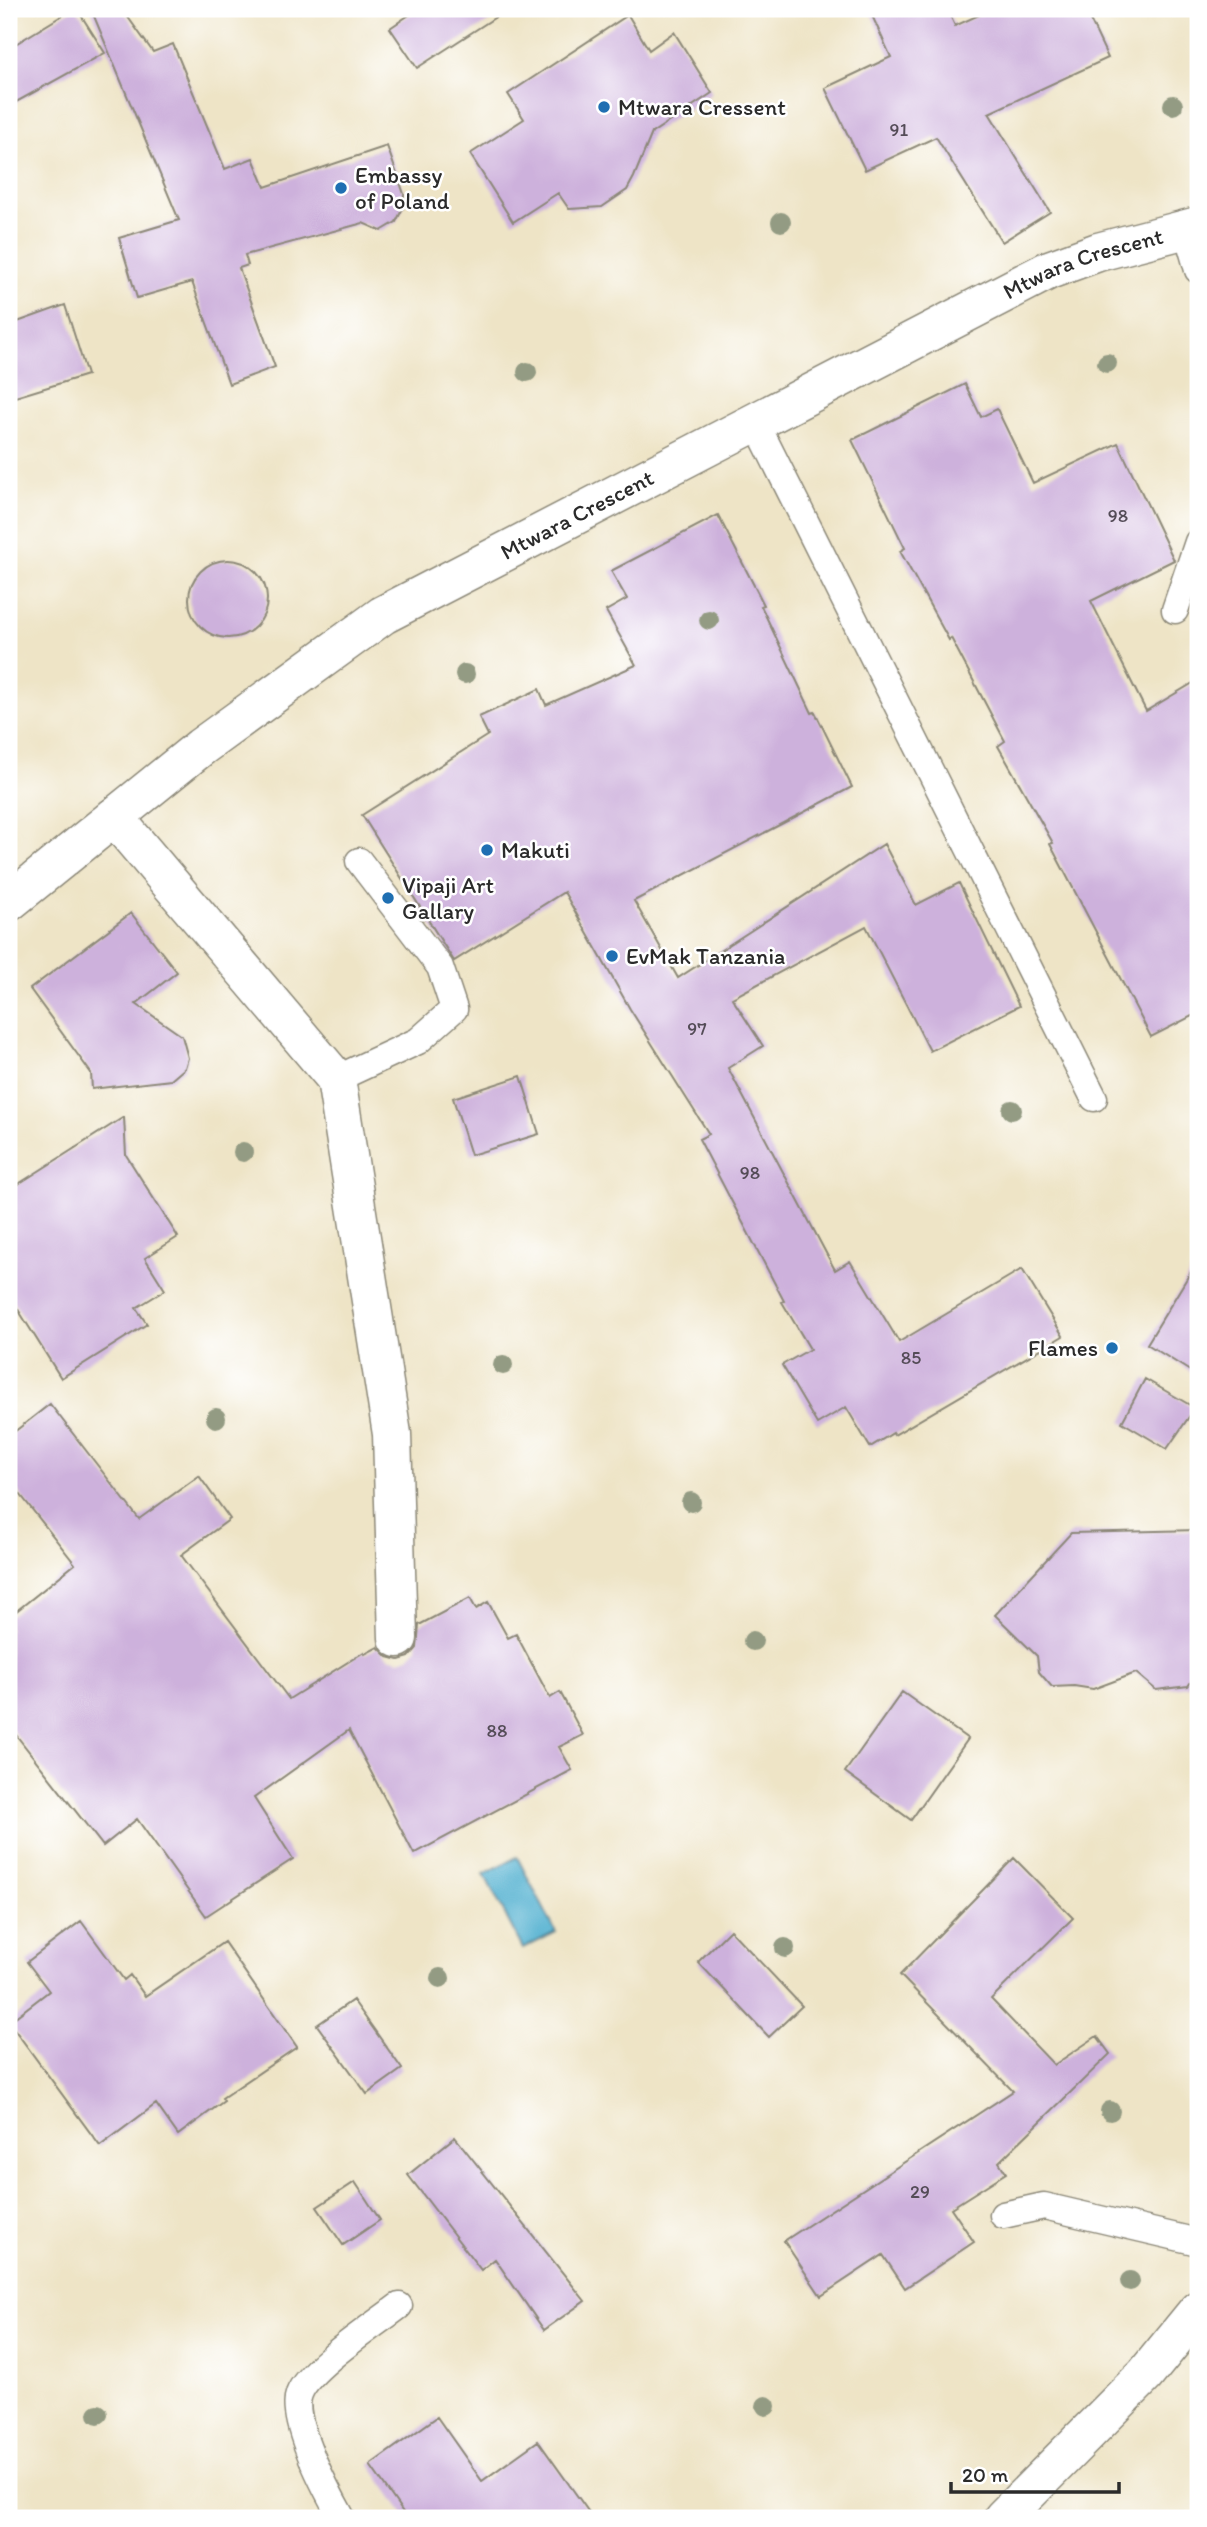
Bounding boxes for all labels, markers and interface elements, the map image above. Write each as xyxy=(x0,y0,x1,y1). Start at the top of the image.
place label: Mtwara Cressent xyxy=(618,93,786,121)
marker: Mtwara Cressent xyxy=(596,99,612,115)
house number: 91 xyxy=(890,118,909,141)
place label: Embassy of Poland xyxy=(355,161,450,215)
marker: Embassy of Poland xyxy=(333,180,349,196)
street label: Mtwara Crescent xyxy=(998,222,1166,305)
street label: Mtwara Crescent xyxy=(496,463,659,566)
house number: 98 xyxy=(1108,504,1128,527)
place label: Makuti xyxy=(501,836,570,864)
marker: Makuti xyxy=(479,842,495,858)
place label: Vipaji Art Gallary xyxy=(402,871,494,925)
marker: Vipaji Art Gallary xyxy=(380,890,396,906)
place label: EvMak Tanzania xyxy=(626,942,785,970)
marker: EvMak Tanzania xyxy=(604,948,620,964)
house number: 97 xyxy=(687,1017,707,1040)
house number: 98 xyxy=(740,1161,760,1184)
place label: Flames xyxy=(1028,1334,1098,1362)
marker: Flames xyxy=(1104,1340,1120,1356)
house number: 85 xyxy=(901,1346,921,1369)
house number: 88 xyxy=(487,1719,507,1742)
house number: 29 xyxy=(910,2180,930,2203)
scale bar xyxy=(951,2450,1120,2494)
text: 20 m xyxy=(962,2462,1009,2487)

